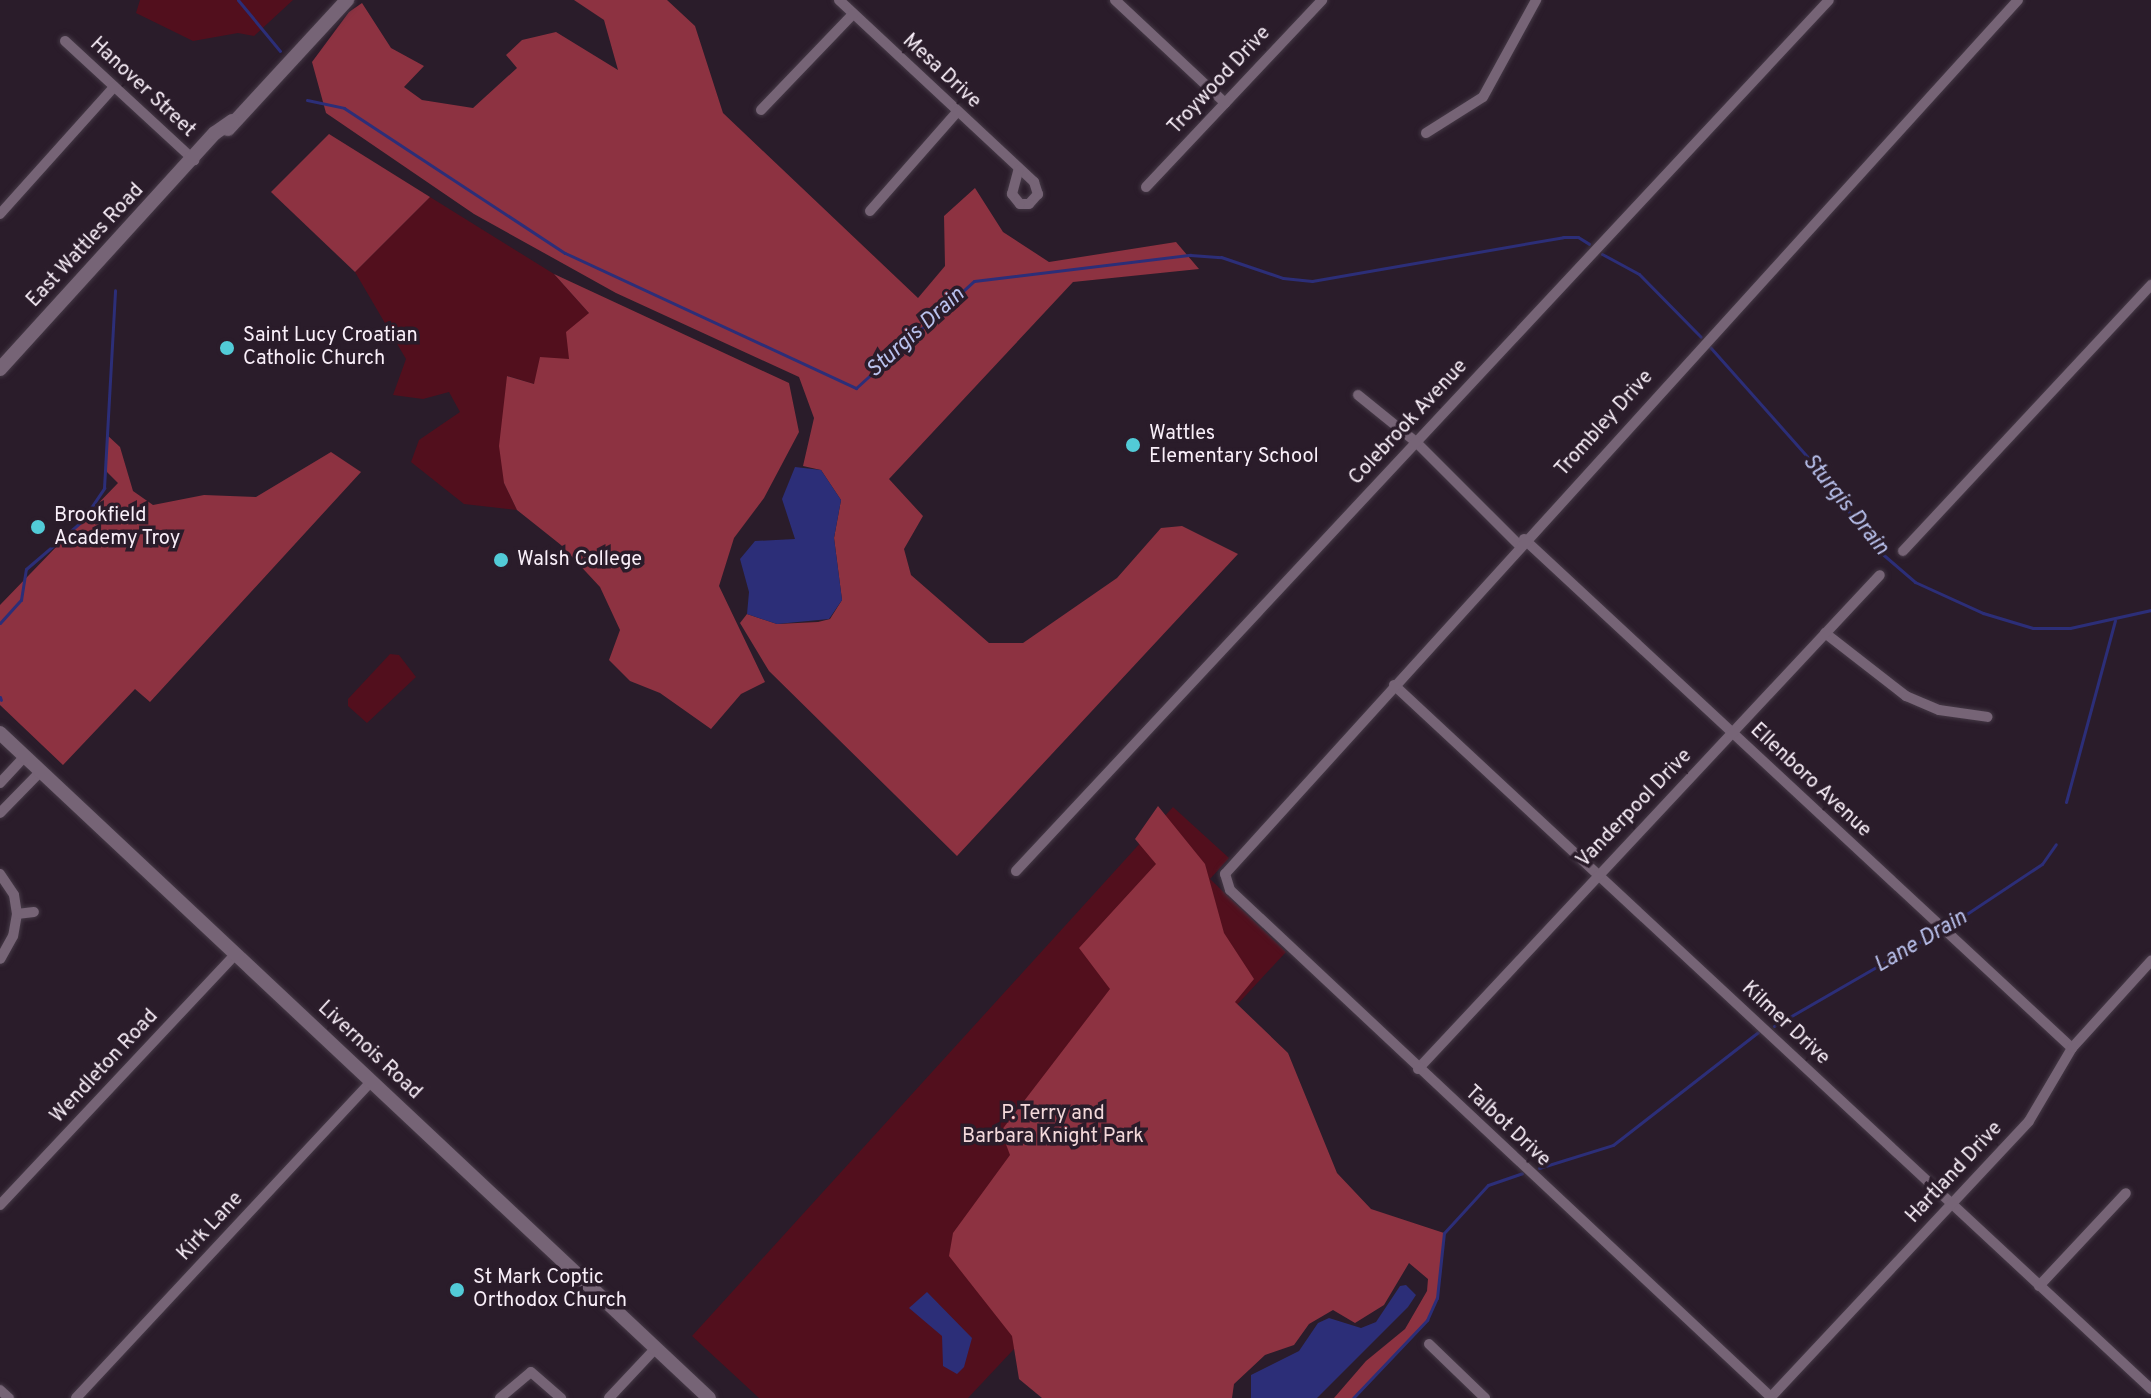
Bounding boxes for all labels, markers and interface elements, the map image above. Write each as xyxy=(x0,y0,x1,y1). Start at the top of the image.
street label: Troywood Drive xyxy=(1164,22,1276,140)
street label: Mesa Drive xyxy=(897,30,985,114)
street label: Hanover Street xyxy=(84,33,200,143)
street label: East Wattles Road xyxy=(22,179,150,313)
water label: Sturgis Drain xyxy=(862,282,970,384)
place label: Saint Lucy Croatian Catholic Church xyxy=(243,324,418,371)
marker: Saint Lucy Croatian Catholic Church xyxy=(218,339,236,357)
street label: Colebrook Avenue xyxy=(1344,355,1474,491)
street label: Trombley Drive xyxy=(1551,366,1659,482)
place label: Wattles Elementary School xyxy=(1149,422,1319,469)
marker: Wattles Elementary School xyxy=(1124,436,1142,454)
water label: Sturgis Drain xyxy=(1796,449,1894,561)
place label: Brookfield Academy Troy xyxy=(54,504,181,551)
marker: Brookfield Academy Troy xyxy=(29,518,47,536)
place label: Walsh College xyxy=(517,548,642,572)
marker: Walsh College xyxy=(492,551,510,569)
street label: Ellenboro Avenue xyxy=(1744,719,1876,843)
street label: Vanderpool Drive xyxy=(1572,745,1698,873)
water label: Lane Drain xyxy=(1870,905,1972,979)
street label: Kilmer Drive xyxy=(1736,977,1834,1071)
street label: Livernois Road xyxy=(312,997,426,1105)
street label: Wendleton Road xyxy=(46,1005,164,1129)
street label: Talbot Drive xyxy=(1459,1081,1555,1173)
park label: P. Terry and Barbara Knight Park xyxy=(962,1103,1144,1150)
street label: Hartland Drive xyxy=(1902,1117,2008,1229)
street label: Kirk Lane xyxy=(173,1188,249,1266)
place label: St Mark Coptic Orthodox Church xyxy=(473,1266,627,1313)
marker: St Mark Coptic Orthodox Church xyxy=(448,1281,466,1299)

